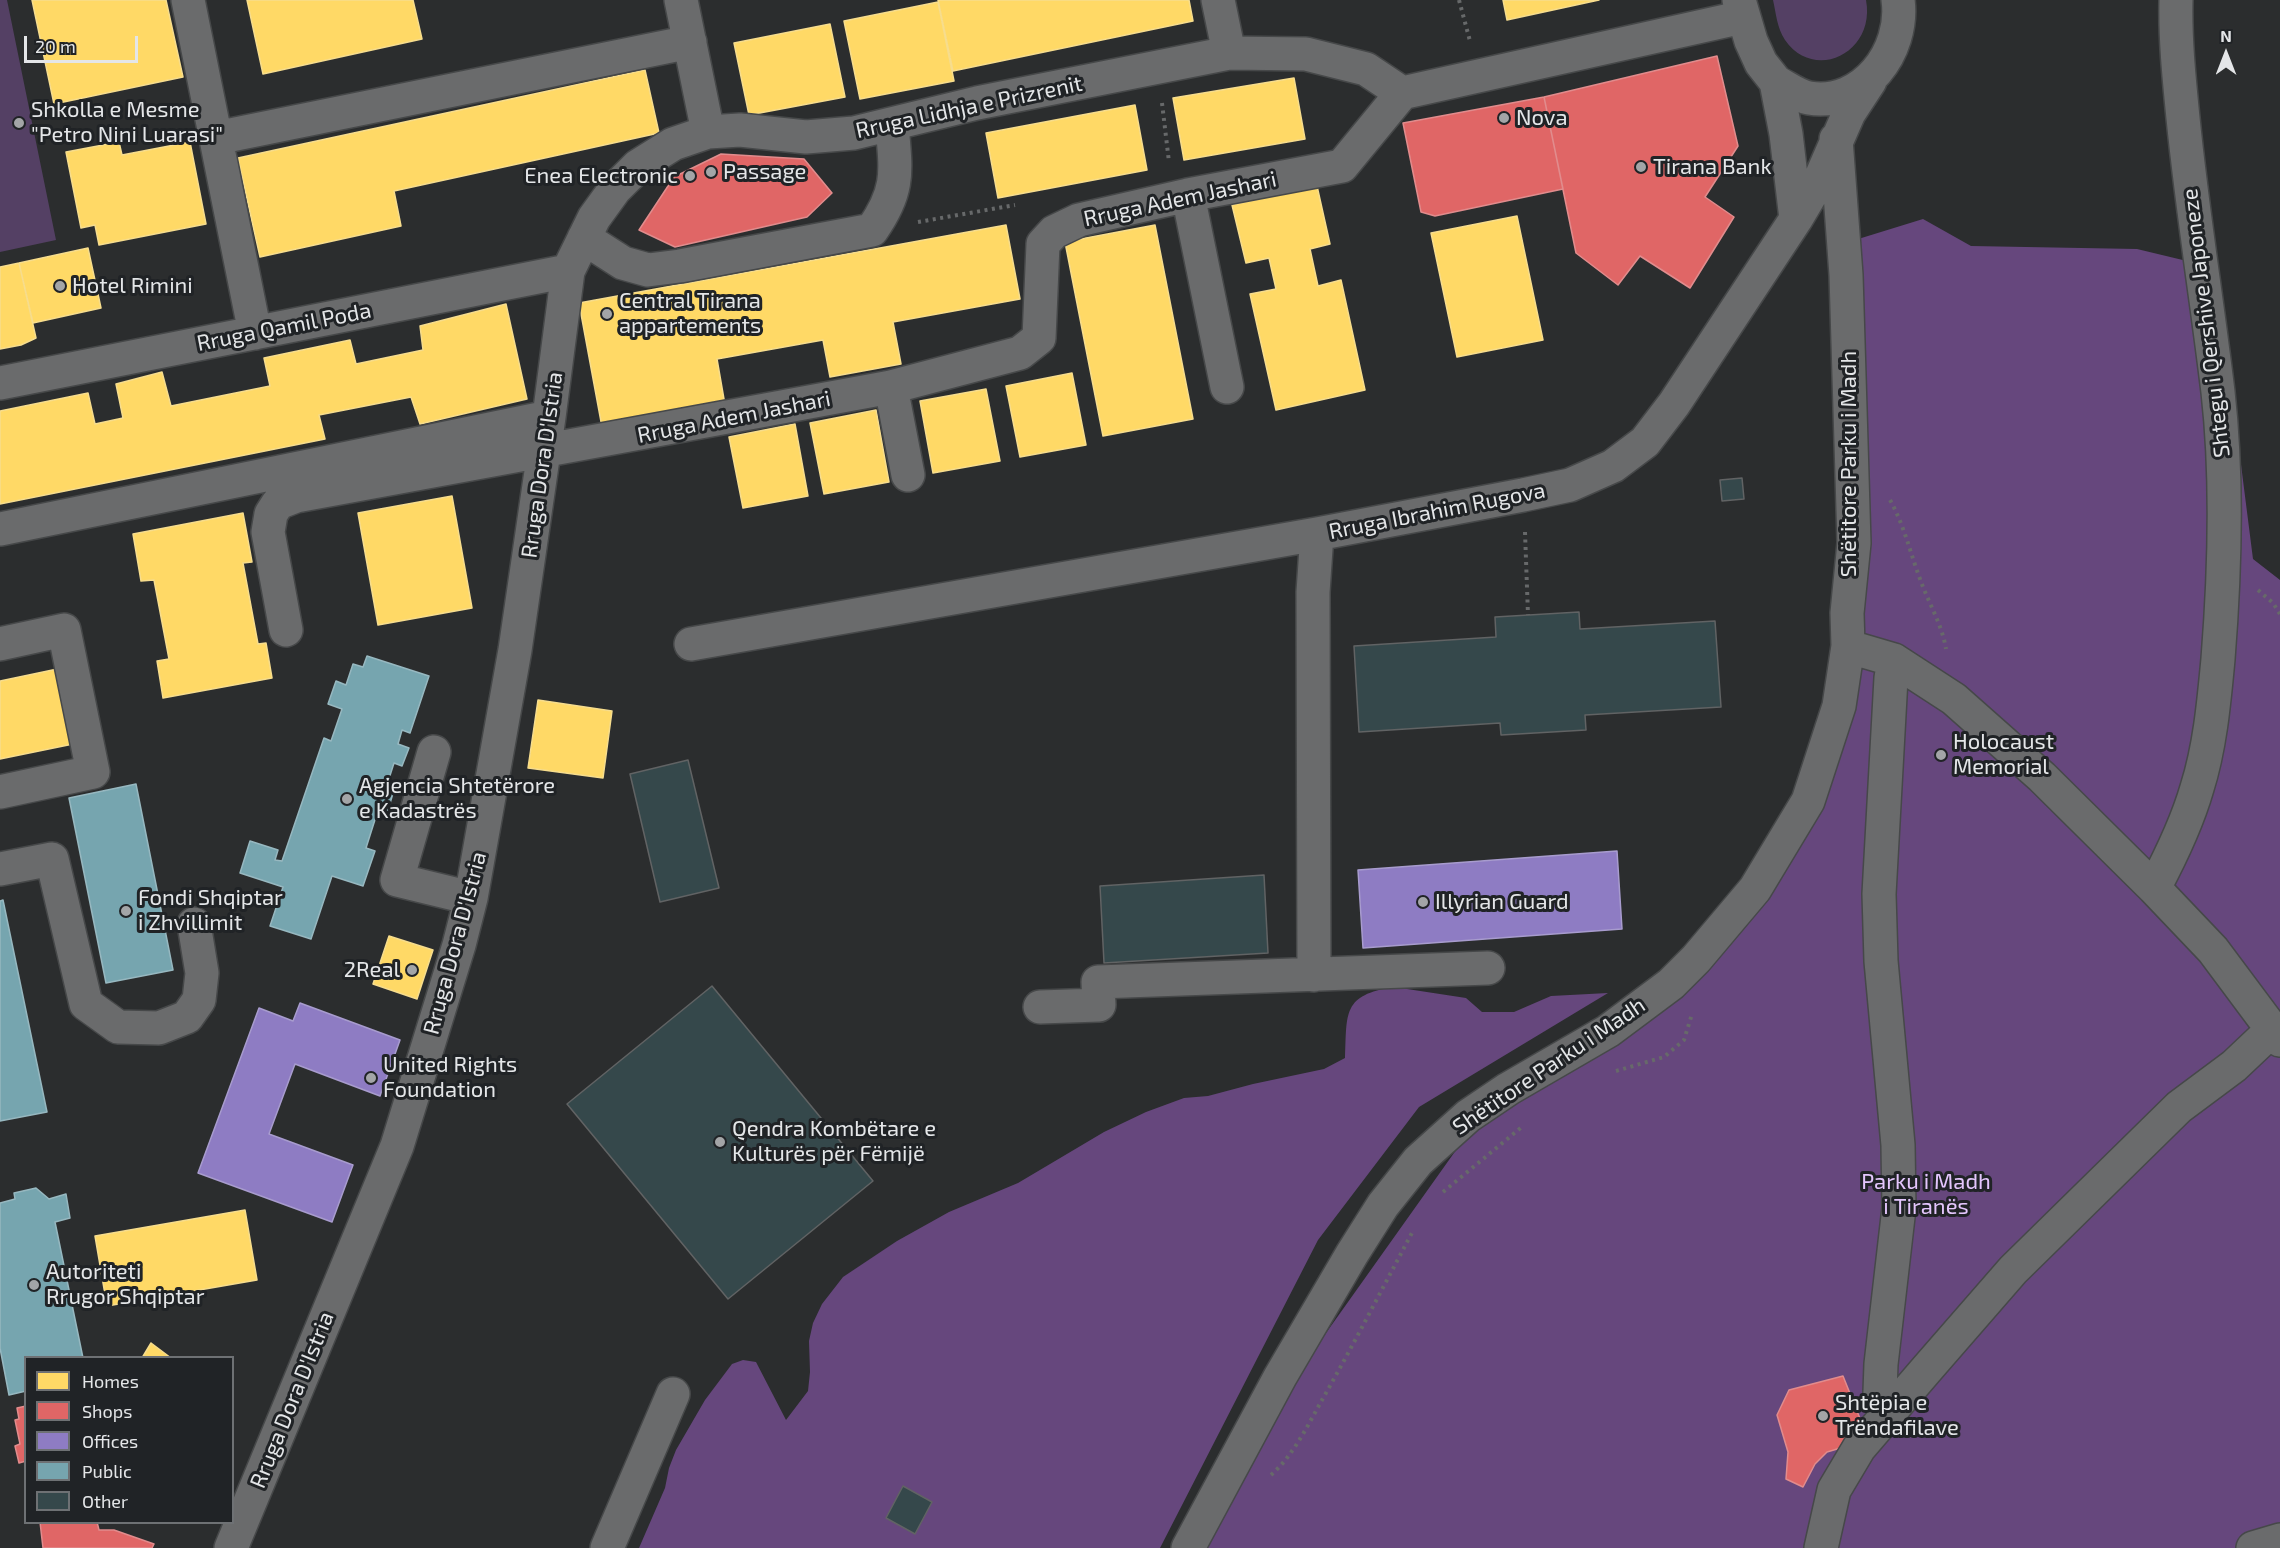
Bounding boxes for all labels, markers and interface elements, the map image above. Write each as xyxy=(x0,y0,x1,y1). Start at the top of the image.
scale bar xyxy=(27,24,141,62)
north arrow xyxy=(2196,24,2256,84)
text: N xyxy=(2220,26,2232,45)
text: 20 m xyxy=(35,35,76,57)
street label: Rruga Lidhja e Prizrenit xyxy=(853,70,1085,144)
place label: Shkolla e Mesme "Petro Nini Luarasi" xyxy=(31,97,223,148)
place label: Nova xyxy=(1516,105,1568,131)
marker: Nova xyxy=(1497,111,1511,125)
marker: Shkolla e Mesme "Petro Nini Luarasi" xyxy=(12,116,26,130)
place label: Tirana Bank xyxy=(1653,154,1772,180)
place label: Passage xyxy=(723,159,806,185)
marker: Tirana Bank xyxy=(1634,160,1648,174)
place label: Enea Electronic xyxy=(524,163,678,189)
marker: Passage xyxy=(704,165,718,179)
street label: Rruga Adem Jashari xyxy=(1081,166,1279,232)
marker: Enea Electronic xyxy=(683,169,697,183)
street label: Shtegu i Qershive Japoneze xyxy=(2176,187,2236,459)
place label: Hotel Rimini xyxy=(72,273,193,299)
marker: Hotel Rimini xyxy=(53,279,67,293)
place label: Central Tirana appartements xyxy=(619,288,761,340)
street label: Rruga Qamil Poda xyxy=(195,297,373,357)
marker: Central Tirana appartements xyxy=(600,307,614,321)
street label: Shëtitore Parku i Madh xyxy=(1836,351,1862,577)
street label: Rruga Dora D'Istria xyxy=(516,370,568,560)
street label: Rruga Adem Jashari xyxy=(635,385,833,449)
street label: Rruga Ibrahim Rugova xyxy=(1326,477,1548,545)
place label: Holocaust Memorial xyxy=(1953,729,2054,780)
marker: Holocaust Memorial xyxy=(1934,748,1948,762)
place label: Agjencia Shtetërore e Kadastrës xyxy=(359,773,555,824)
marker: Agjencia Shtetërore e Kadastrës xyxy=(340,792,354,806)
street label: Rruga Dora D'Istria xyxy=(418,849,492,1037)
place label: Fondi Shqiptar i Zhvillimit xyxy=(138,885,283,936)
place label: Illyrian Guard xyxy=(1435,889,1569,915)
marker: Illyrian Guard xyxy=(1416,895,1430,909)
marker: Fondi Shqiptar i Zhvillimit xyxy=(119,904,133,918)
place label: 2Real xyxy=(344,957,400,983)
marker: 2Real xyxy=(405,963,419,977)
street label: Shëtitore Parku i Madh xyxy=(1448,992,1650,1140)
place label: United Rights Foundation xyxy=(383,1052,517,1104)
marker: United Rights Foundation xyxy=(364,1071,378,1085)
place label: Qendra Kombëtare e Kulturës për Fëmijë xyxy=(732,1116,936,1168)
marker: Qendra Kombëtare e Kulturës për Fëmijë xyxy=(713,1135,727,1149)
park label: Parku i Madh i Tiranës xyxy=(1861,1169,1991,1220)
place label: Autoriteti Rrugor Shqiptar xyxy=(46,1259,205,1310)
marker: Autoriteti Rrugor Shqiptar xyxy=(27,1278,41,1292)
street label: Rruga Dora D'Istria xyxy=(245,1308,339,1492)
legend xyxy=(24,1356,234,1524)
text: Homes xyxy=(82,1370,139,1392)
place label: Shtëpia e Trëndafilave xyxy=(1835,1390,1959,1442)
text: Shops xyxy=(82,1400,132,1422)
marker: Shtëpia e Trëndafilave xyxy=(1816,1409,1830,1423)
text: Offices xyxy=(82,1430,138,1452)
text: Public xyxy=(82,1460,132,1482)
text: Other xyxy=(82,1490,128,1512)

